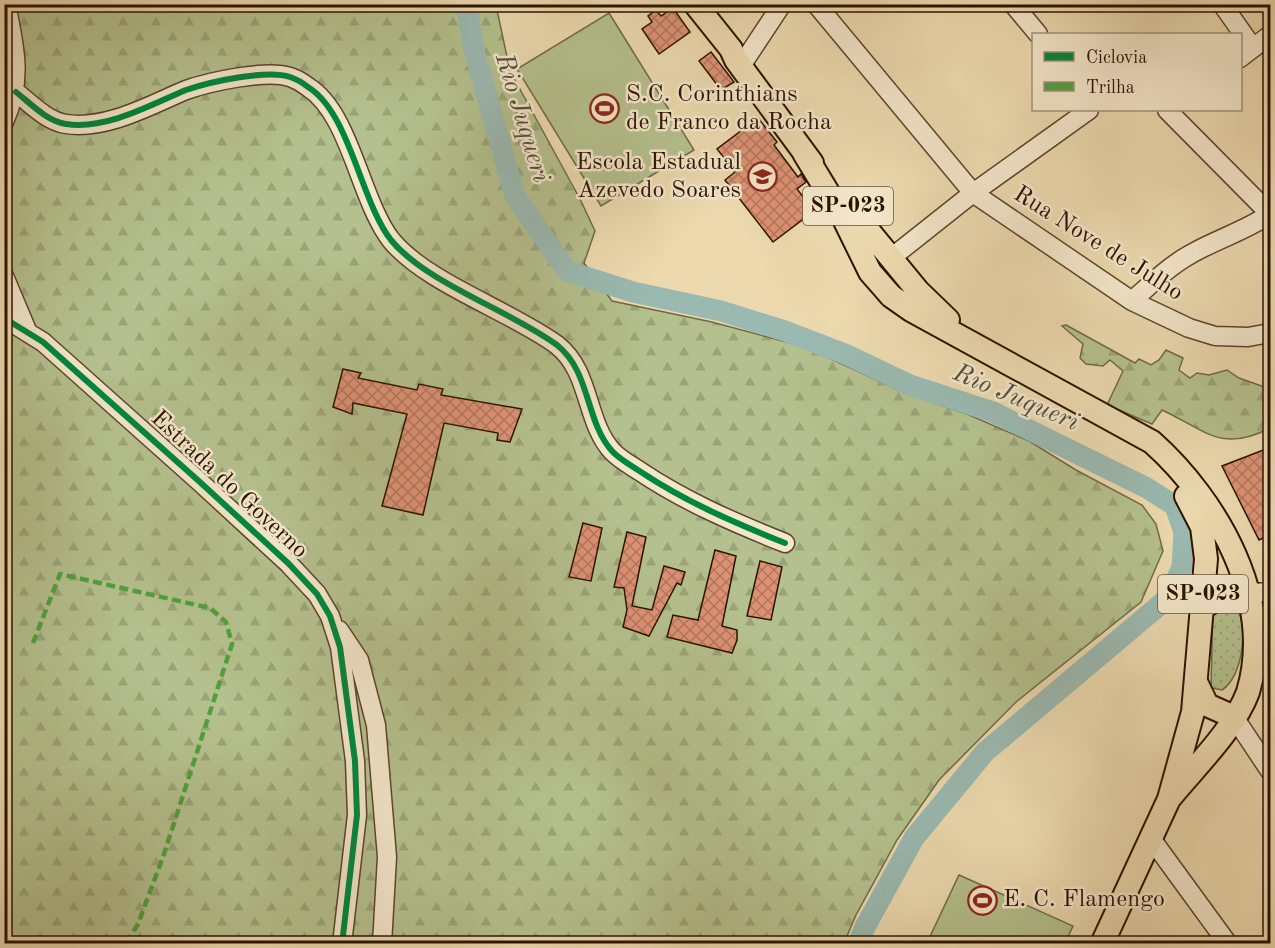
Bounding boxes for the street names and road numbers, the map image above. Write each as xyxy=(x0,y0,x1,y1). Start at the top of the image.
street label: Rua Nove de Julho xyxy=(1009,182,1187,306)
road number: SP-023 xyxy=(803,187,893,225)
street label: Estrada do Governo xyxy=(146,406,312,564)
road number: SP-023 xyxy=(1158,575,1248,613)

